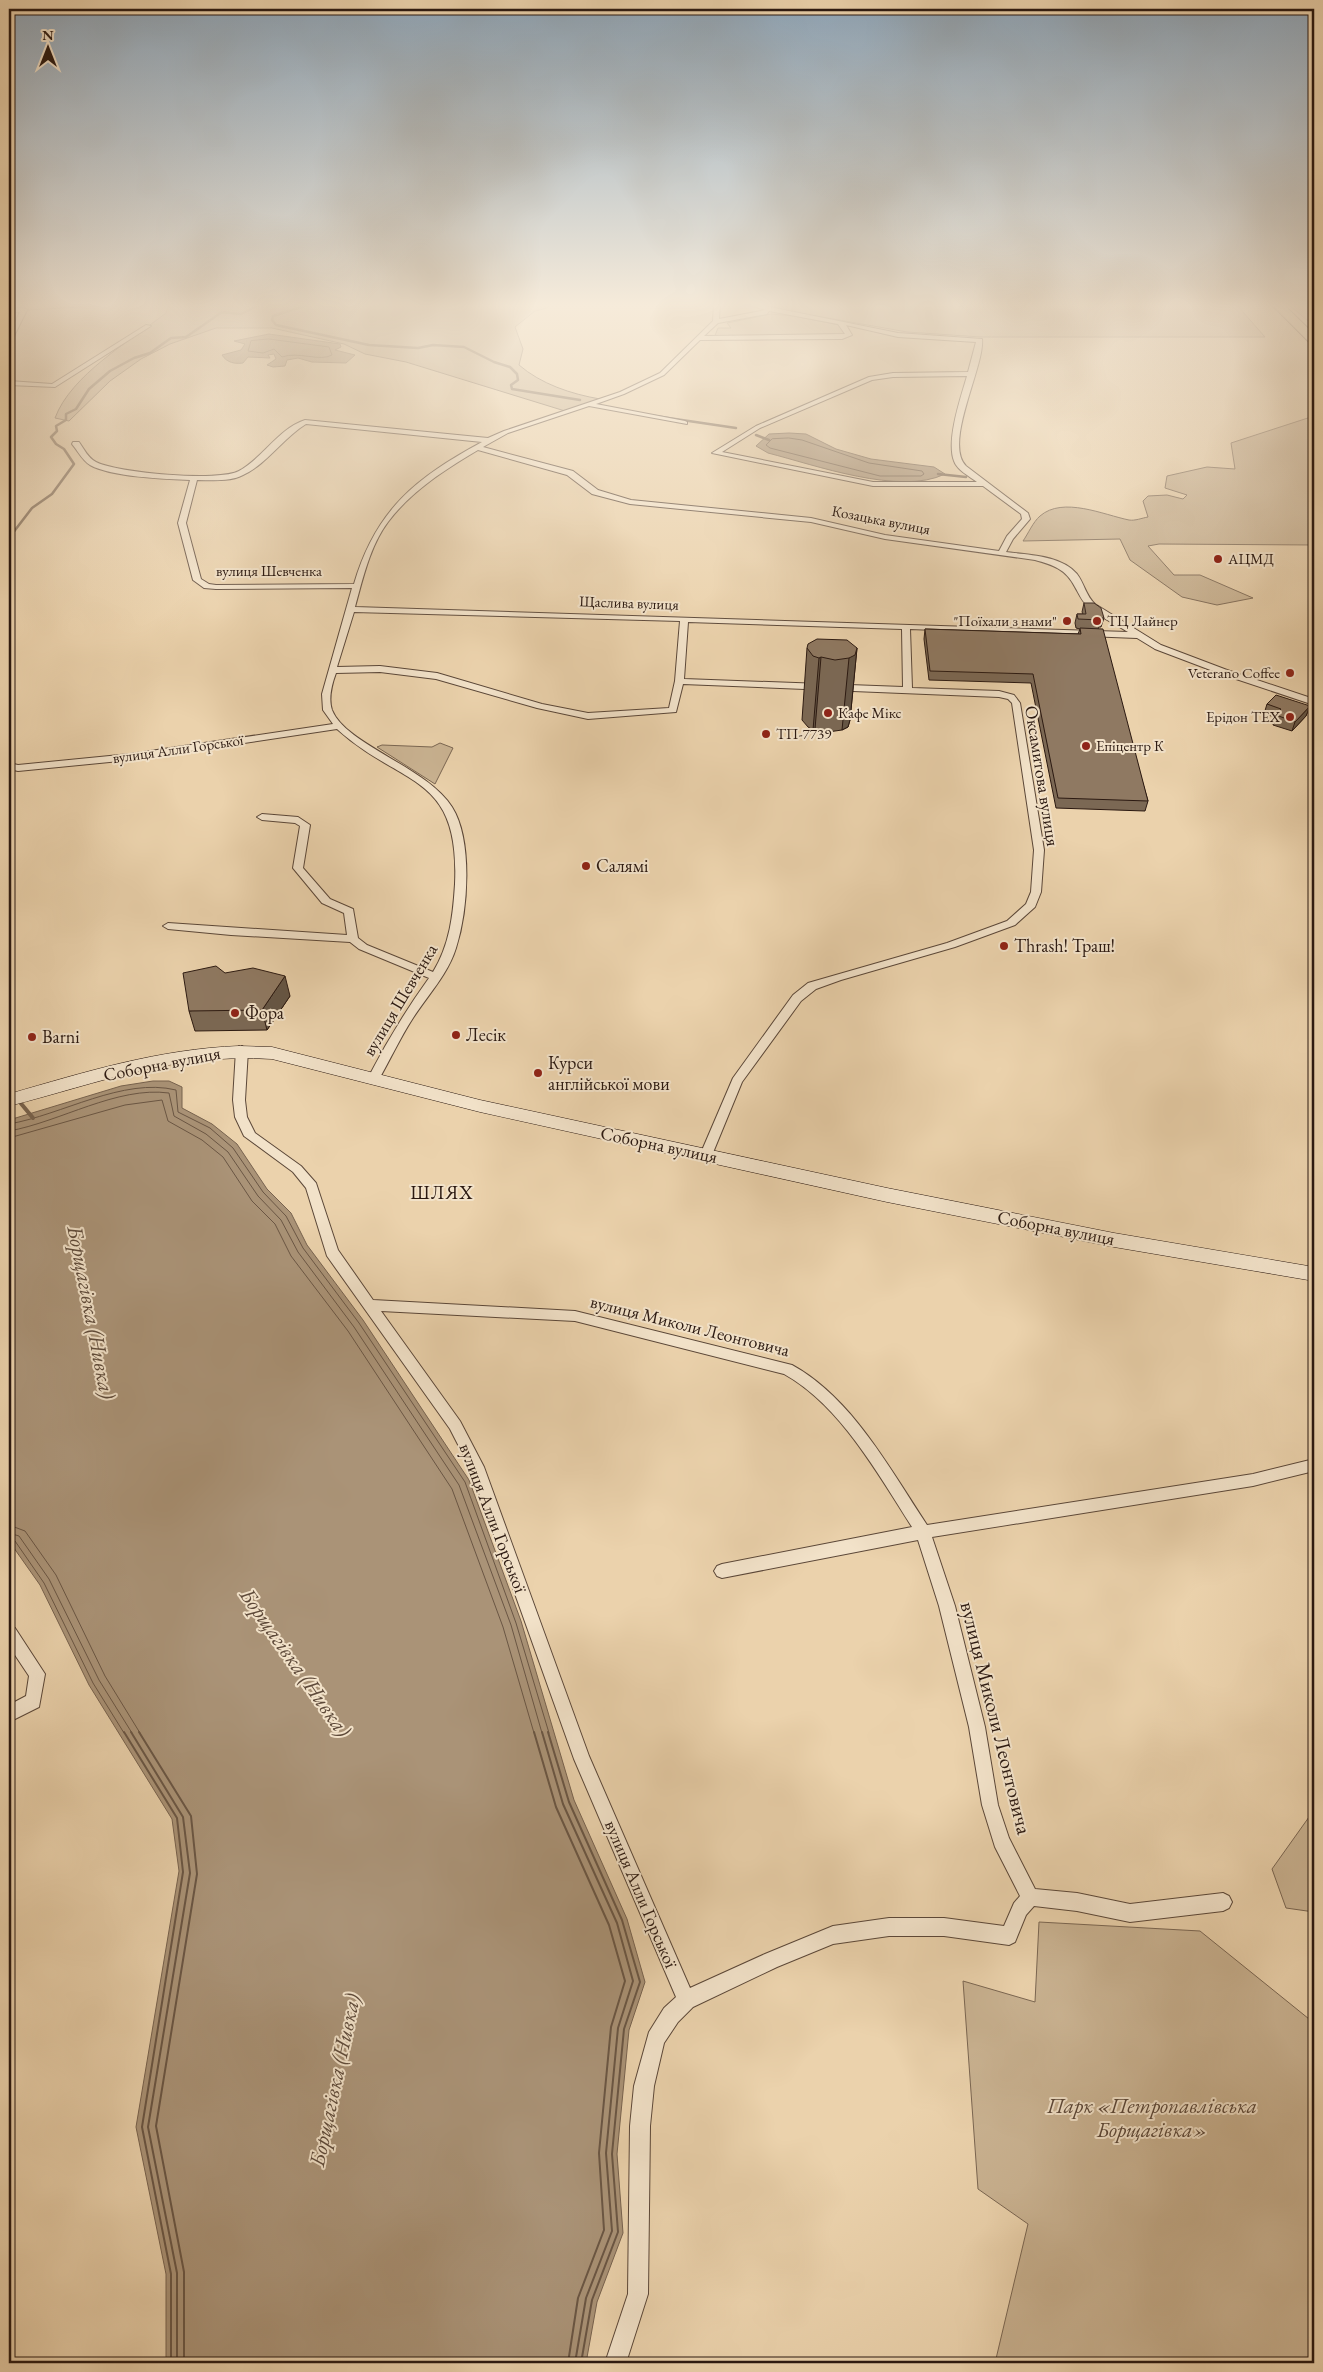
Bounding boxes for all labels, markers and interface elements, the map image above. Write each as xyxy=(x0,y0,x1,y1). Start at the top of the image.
north arrow xyxy=(22,22,72,72)
text: N xyxy=(42,26,54,44)
street label: Козацька вулиця xyxy=(830,501,932,538)
place label: АЦМД xyxy=(1227,549,1274,568)
marker: АЦМД xyxy=(1212,553,1224,565)
street label: вулиця Шевченка xyxy=(216,561,322,580)
street label: Щаслива вулиця xyxy=(579,591,679,614)
place label: "Поїхали з нами" xyxy=(953,611,1057,630)
place label: ТЦ Лайнер xyxy=(1107,611,1178,630)
marker: "Поїхали з нами" xyxy=(1061,615,1073,627)
marker: ТЦ Лайнер xyxy=(1091,615,1103,627)
place label: Veterano Coffee xyxy=(1188,663,1280,682)
marker: Veterano Coffee xyxy=(1284,667,1296,679)
place label: Кафе Мікс xyxy=(838,703,902,722)
street label: Оксамитова вулиця xyxy=(1020,704,1065,848)
marker: Кафе Мікс xyxy=(822,707,834,719)
place label: Ерідон ТЕХ xyxy=(1206,707,1280,726)
marker: Ерідон ТЕХ xyxy=(1284,711,1296,723)
place label: ТП-7739 xyxy=(776,724,831,743)
marker: ТП-7739 xyxy=(760,728,772,740)
street label: вулиця Алли Горської xyxy=(111,730,245,767)
place label: Епіцентр К xyxy=(1096,736,1164,755)
marker: Епіцентр К xyxy=(1080,740,1092,752)
place label: Салямі xyxy=(596,854,649,877)
marker: Салямі xyxy=(580,860,592,872)
place label: Thrash! Траш! xyxy=(1014,934,1115,957)
street label: вулиця Шевченка xyxy=(357,939,443,1060)
marker: Thrash! Траш! xyxy=(998,940,1010,952)
place label: Фора xyxy=(245,1001,285,1024)
marker: Фора xyxy=(229,1007,241,1019)
place label: Лесік xyxy=(466,1023,506,1046)
place label: Barni xyxy=(42,1025,80,1048)
marker: Лесік xyxy=(450,1029,462,1041)
marker: Barni xyxy=(26,1031,38,1043)
street label: Соборна вулиця xyxy=(101,1041,222,1086)
place label: Курси англійської мови xyxy=(548,1051,670,1095)
marker: Курси англійської мови xyxy=(532,1067,544,1079)
street label: Соборна вулиця xyxy=(599,1121,720,1168)
district label: ШЛЯХ xyxy=(410,1180,474,1205)
street label: Соборна вулиця xyxy=(996,1205,1117,1250)
water label: Борщагівка (Нивка) xyxy=(60,1222,123,1401)
street label: вулиця Миколи Леонтовича xyxy=(588,1290,793,1362)
street label: вулиця Алли Горської xyxy=(454,1440,533,1596)
water label: Борщагівка (Нивка) xyxy=(233,1581,358,1743)
street label: вулиця Миколи Леонтовича xyxy=(955,1599,1039,1838)
street label: вулиця Алли Горської xyxy=(600,1816,683,1972)
water label: Борщагівка (Нивка) xyxy=(302,1991,367,2170)
park label: Парк «Петропавлівська Борщагівка» xyxy=(1046,2092,1257,2143)

